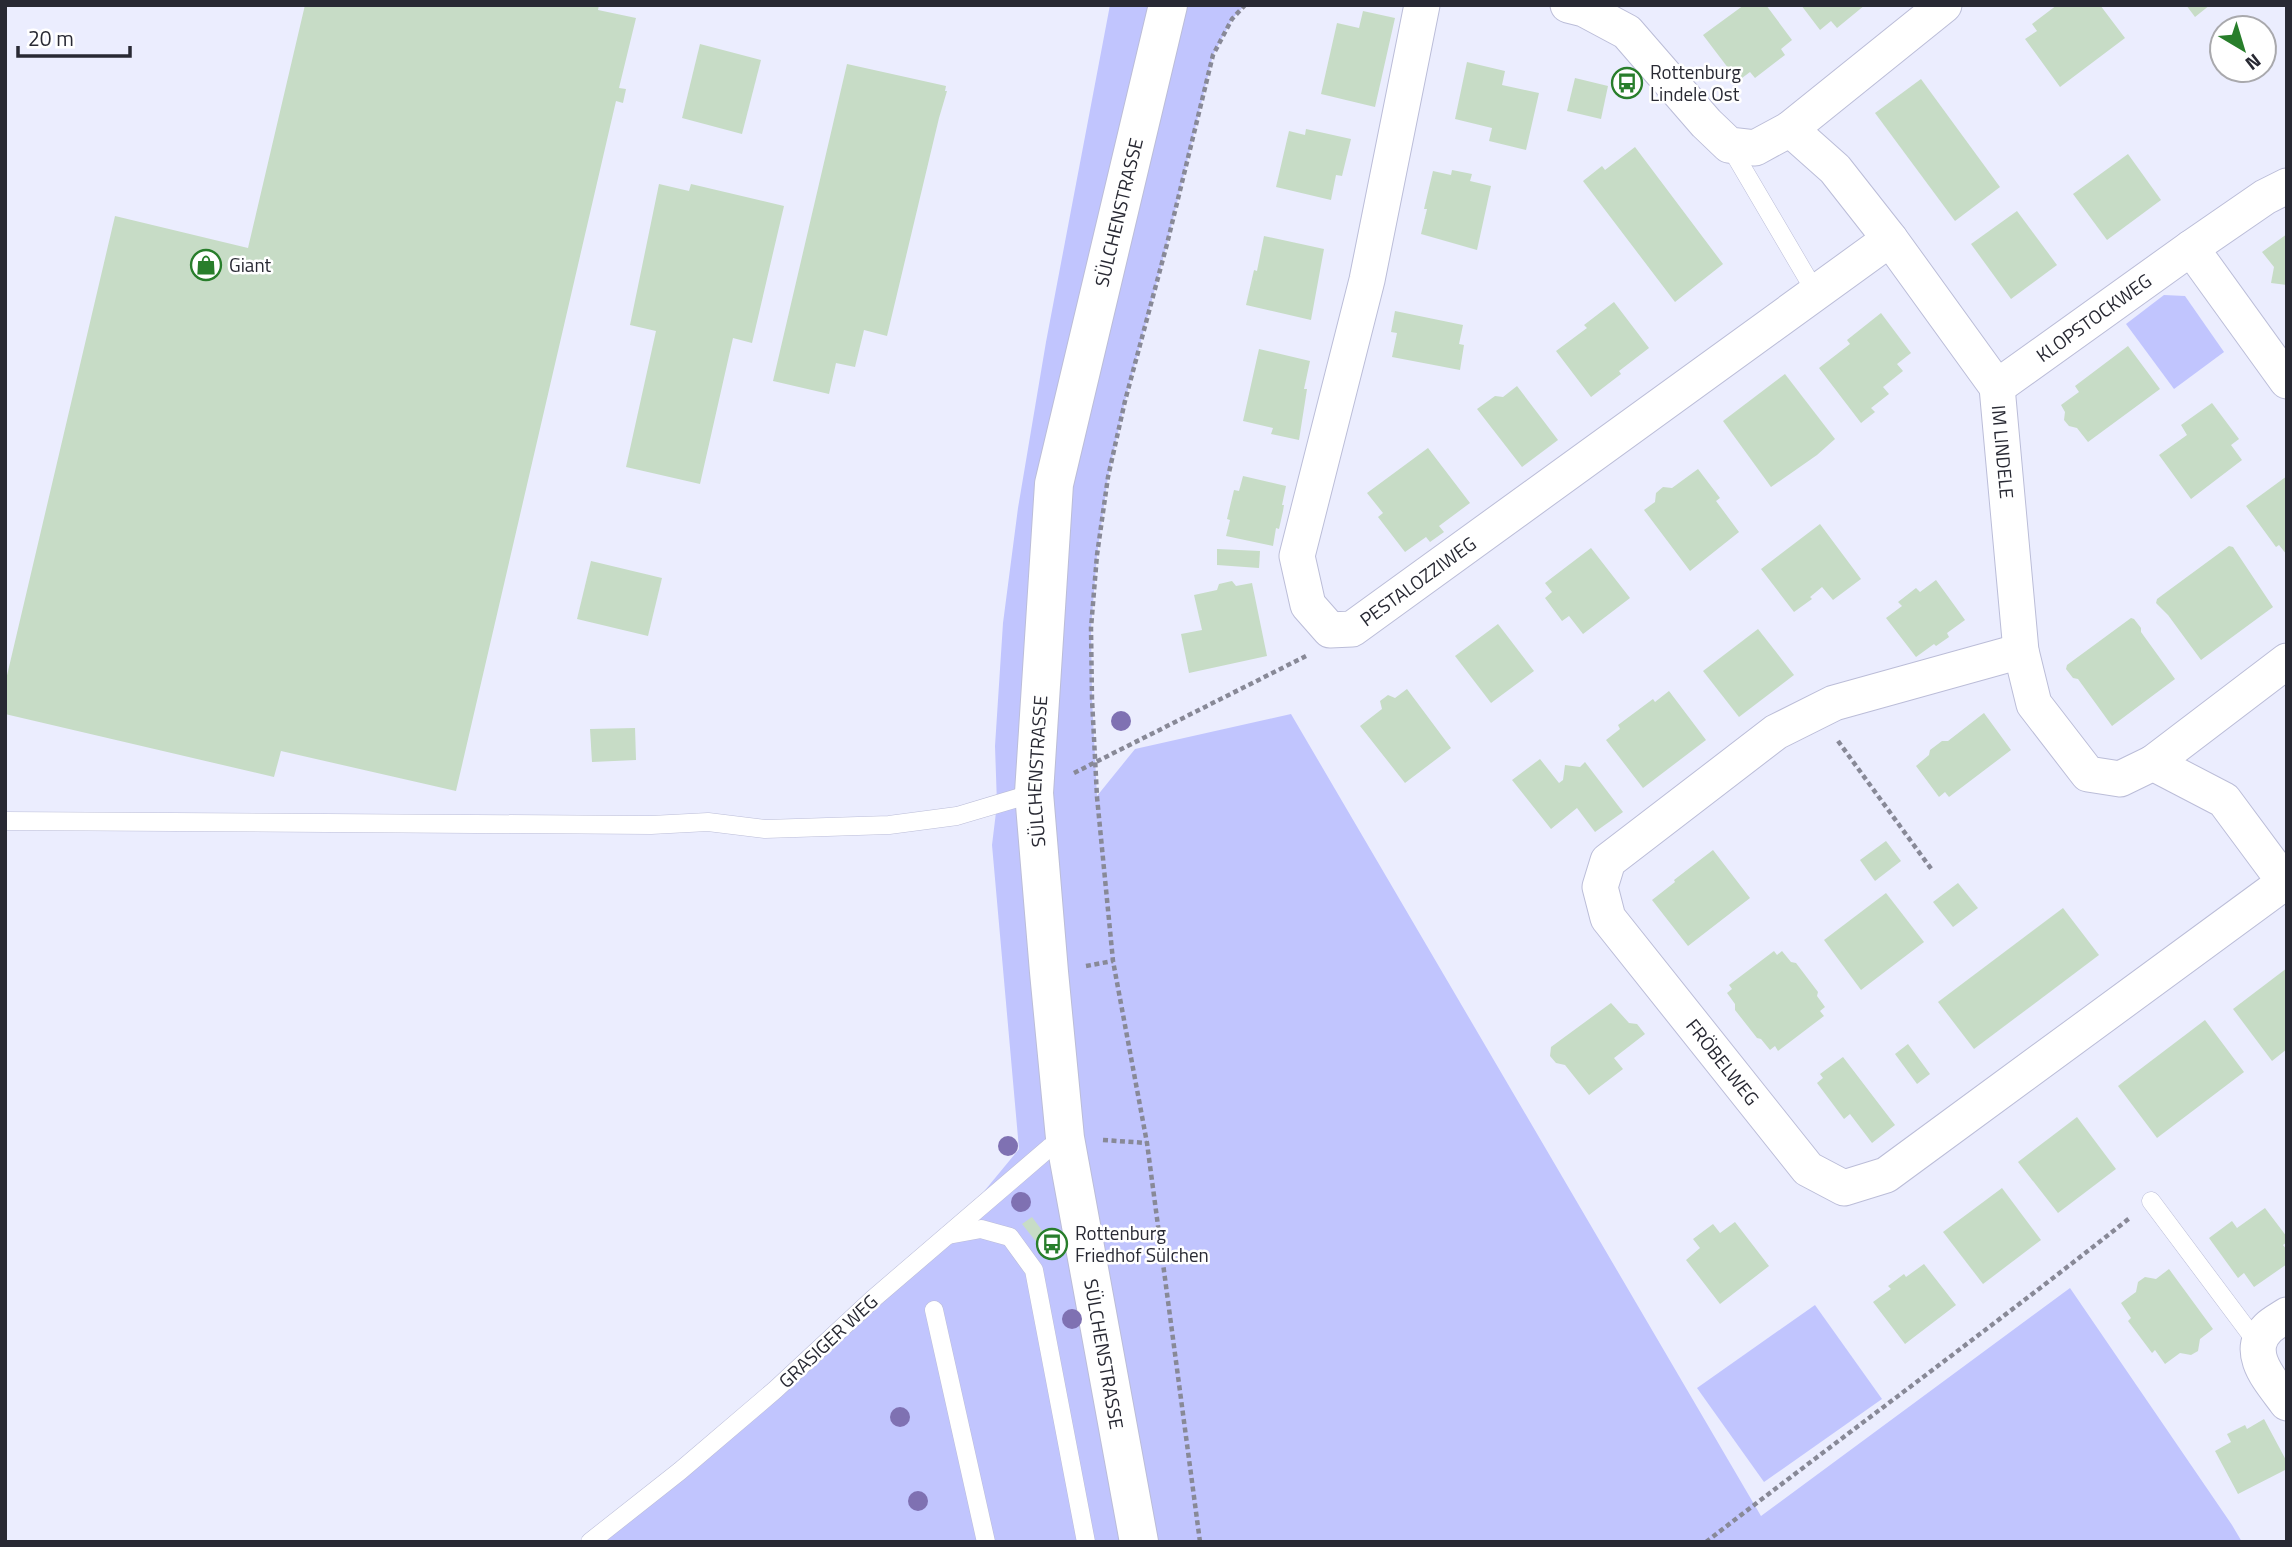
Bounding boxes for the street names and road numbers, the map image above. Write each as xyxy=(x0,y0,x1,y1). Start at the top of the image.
street label: SÜLCHENSTRASSE xyxy=(1086,135,1150,290)
street label: KLOPSTOCKWEG xyxy=(2030,266,2157,369)
street label: IM LINDELE xyxy=(1985,404,2022,500)
street label: PESTALOZZIWEG xyxy=(1353,529,1482,633)
street label: SÜLCHENSTRASSE xyxy=(1019,694,1054,848)
street label: FRÖBELWEG xyxy=(1679,1012,1767,1111)
street label: SÜLCHENSTRASSE xyxy=(1077,1277,1132,1431)
street label: GRASIGER WEG xyxy=(772,1287,884,1394)

